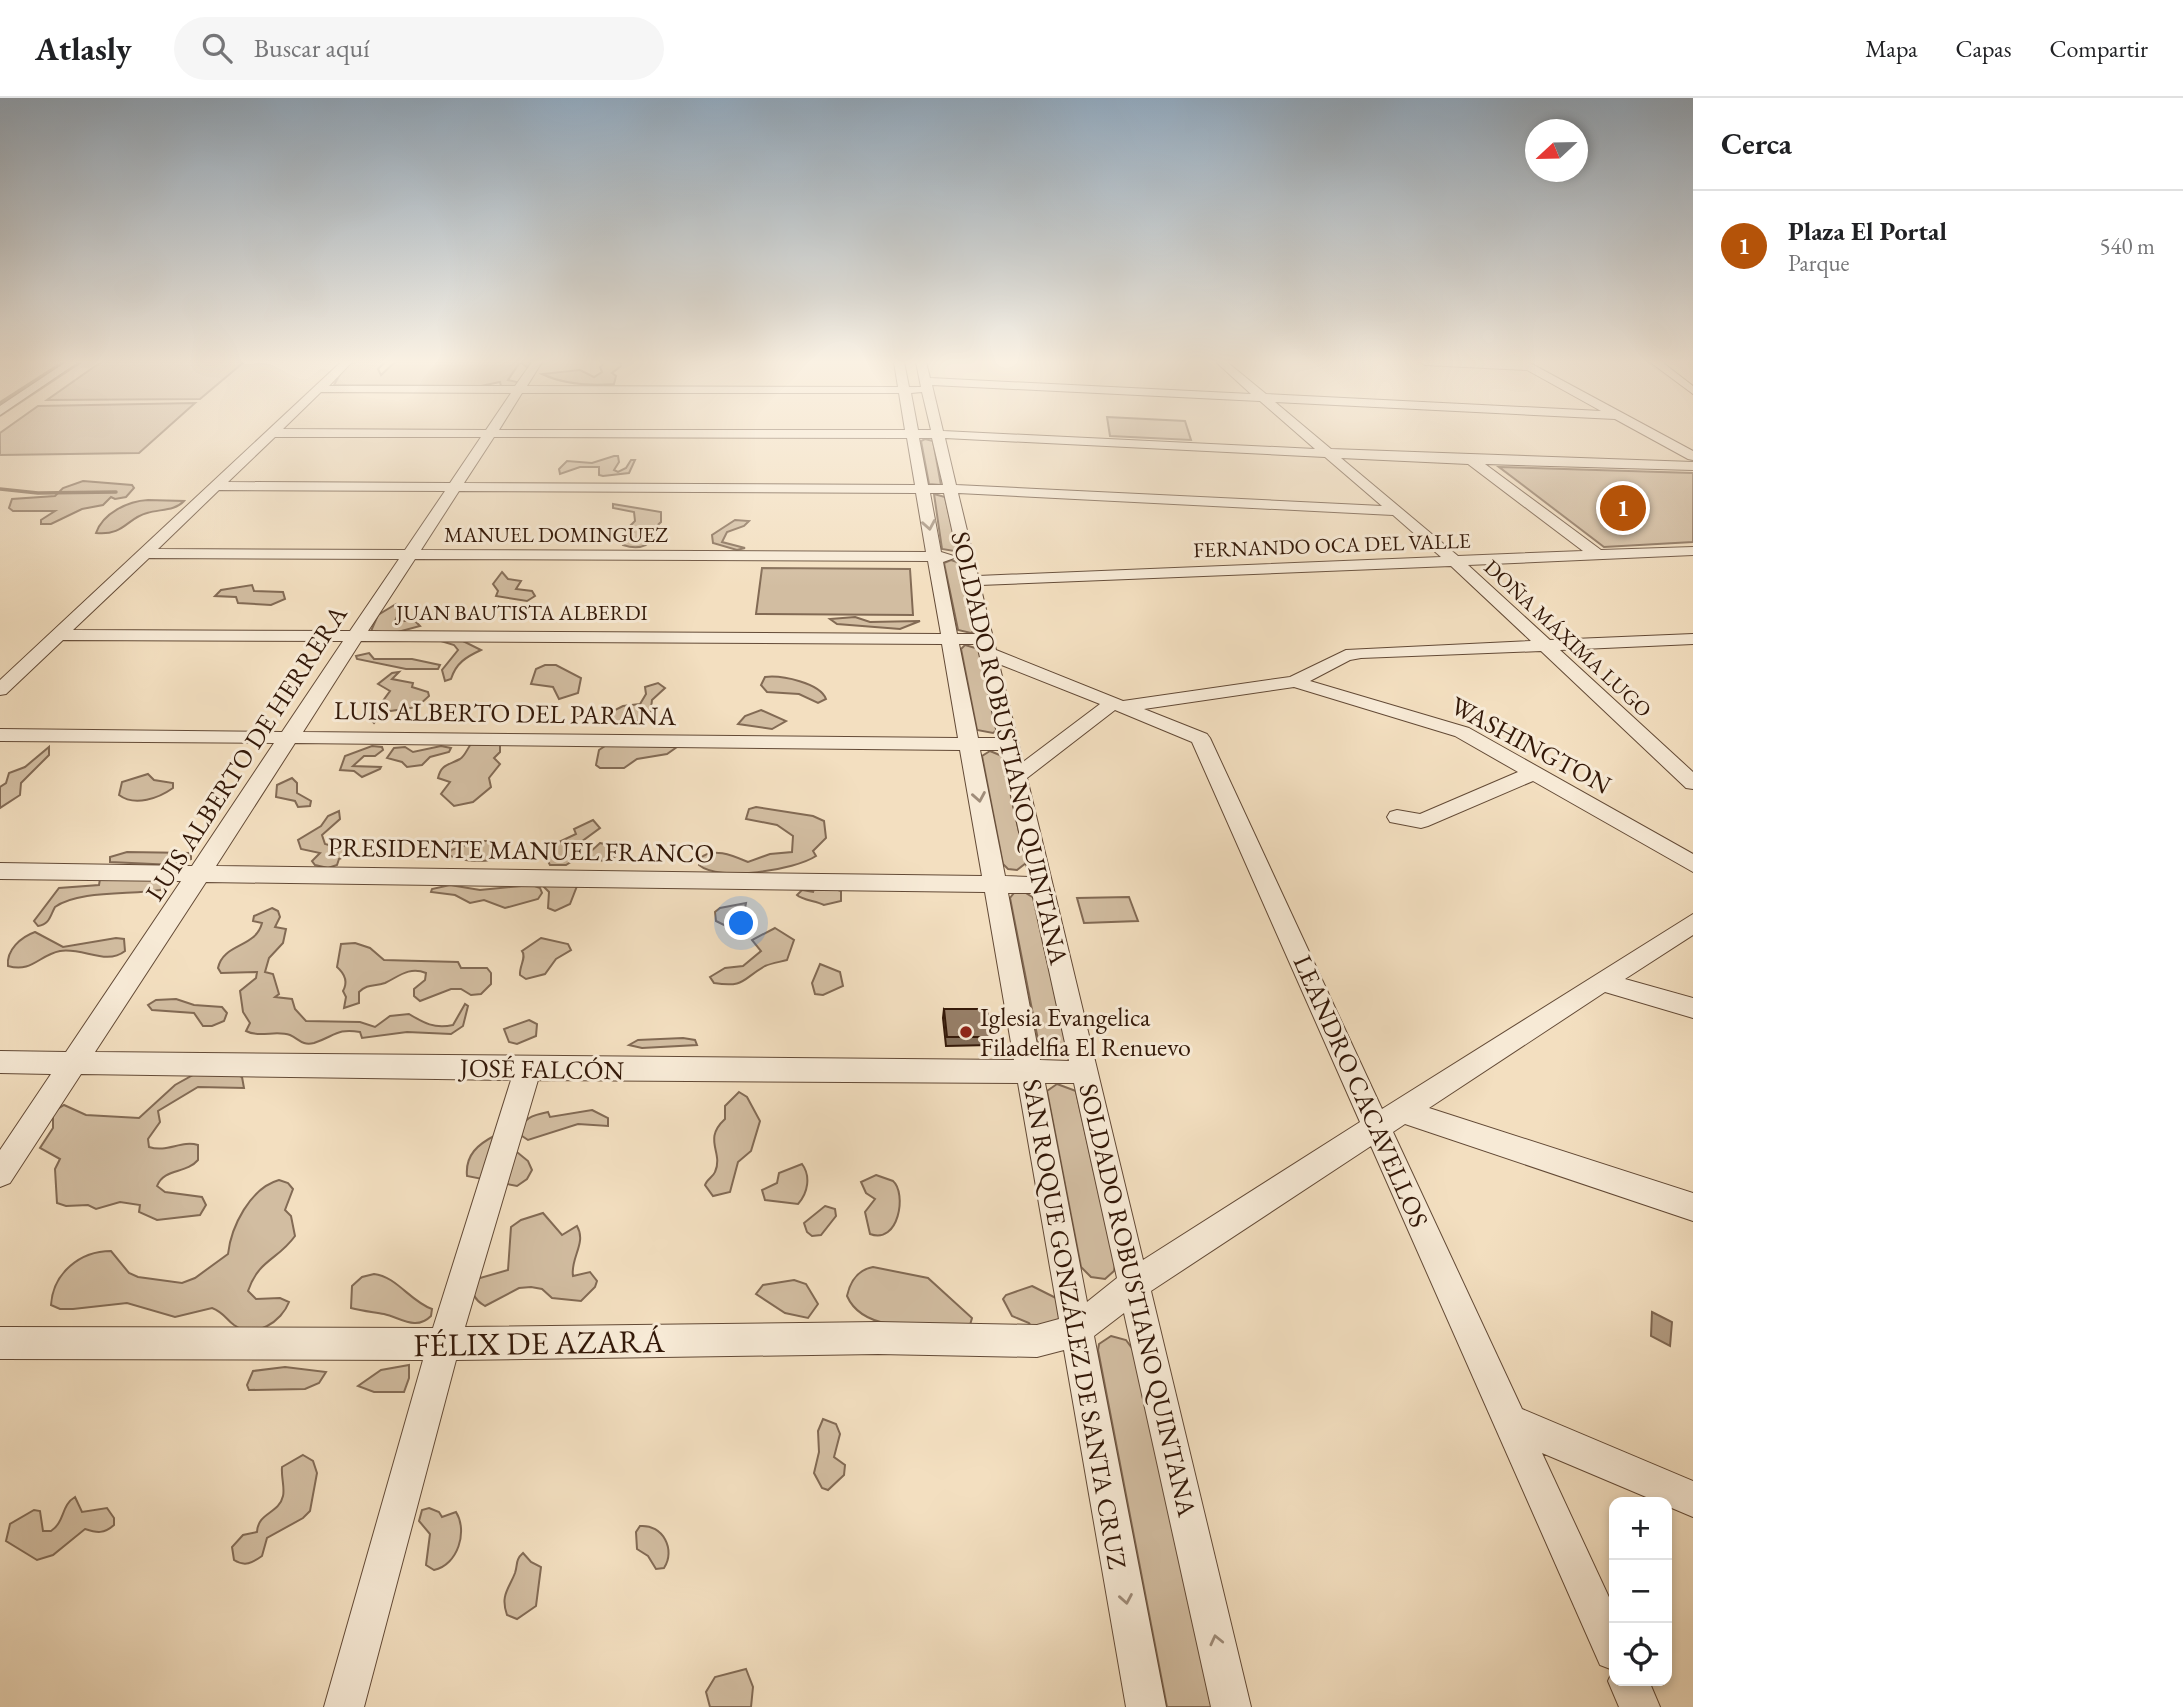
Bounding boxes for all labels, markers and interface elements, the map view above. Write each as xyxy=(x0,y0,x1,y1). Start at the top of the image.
search box xyxy=(174,17,664,80)
text: Atlasly xyxy=(35,27,132,70)
icon: search xyxy=(198,29,236,67)
text: Buscar aquí xyxy=(254,31,370,65)
text: Mapa xyxy=(1865,33,1917,64)
text: Capas xyxy=(1955,33,2011,64)
text: Compartir xyxy=(2049,33,2148,64)
north arrow xyxy=(1525,119,1588,182)
text: Cerca xyxy=(1721,124,1792,163)
text: Plaza El Portal xyxy=(1788,214,1947,248)
text: 1 xyxy=(1738,231,1750,261)
text: 540 m xyxy=(2099,231,2155,261)
text: Parque xyxy=(1788,248,1850,278)
pin: 1 xyxy=(1600,482,1646,534)
one-way arrow xyxy=(921,519,936,531)
street label: MANUEL DOMINGUEZ xyxy=(444,521,668,548)
street label: FERNANDO OCA DEL VALLE xyxy=(1193,527,1471,563)
street label: SOLDADO ROBUSTIANO QUINTANA xyxy=(944,528,1077,969)
street label: DOÑA MÁXIMA LUGO xyxy=(1479,553,1657,723)
street label: LUIS ALBERTO DE HERRERA xyxy=(138,598,355,907)
street label: JUAN BAUTISTA ALBERDI xyxy=(394,599,648,626)
street label: WASHINGTON xyxy=(1445,688,1618,802)
street label: LUIS ALBERTO DEL PARANA xyxy=(334,693,677,733)
one-way arrow xyxy=(971,791,986,803)
street label: PRESIDENTE MANUEL FRANCO xyxy=(327,830,715,870)
your location xyxy=(724,906,758,940)
street label: LEANDRO CACAVELLOS xyxy=(1286,950,1436,1232)
place label: Iglesia Evangelica Filadelfia El Renuevo xyxy=(980,1000,1191,1064)
marker: Iglesia Evangelica Filadelfia El Renuevo xyxy=(958,1024,974,1040)
street label: JOSÉ FALCÓN xyxy=(458,1051,625,1087)
street label: SAN ROQUE GONZÁLEZ DE SANTA CRUZ xyxy=(1015,1076,1135,1572)
street label: SOLDADO ROBUSTIANO QUINTANA xyxy=(1072,1080,1205,1521)
street label: FÉLIX DE AZARÁ xyxy=(413,1320,666,1366)
map controls xyxy=(1609,1497,1672,1686)
button: + xyxy=(1609,1497,1672,1560)
button: − xyxy=(1609,1560,1672,1623)
one-way arrow xyxy=(1118,1594,1133,1605)
button: locate xyxy=(1609,1623,1672,1686)
one-way arrow xyxy=(1210,1635,1225,1647)

